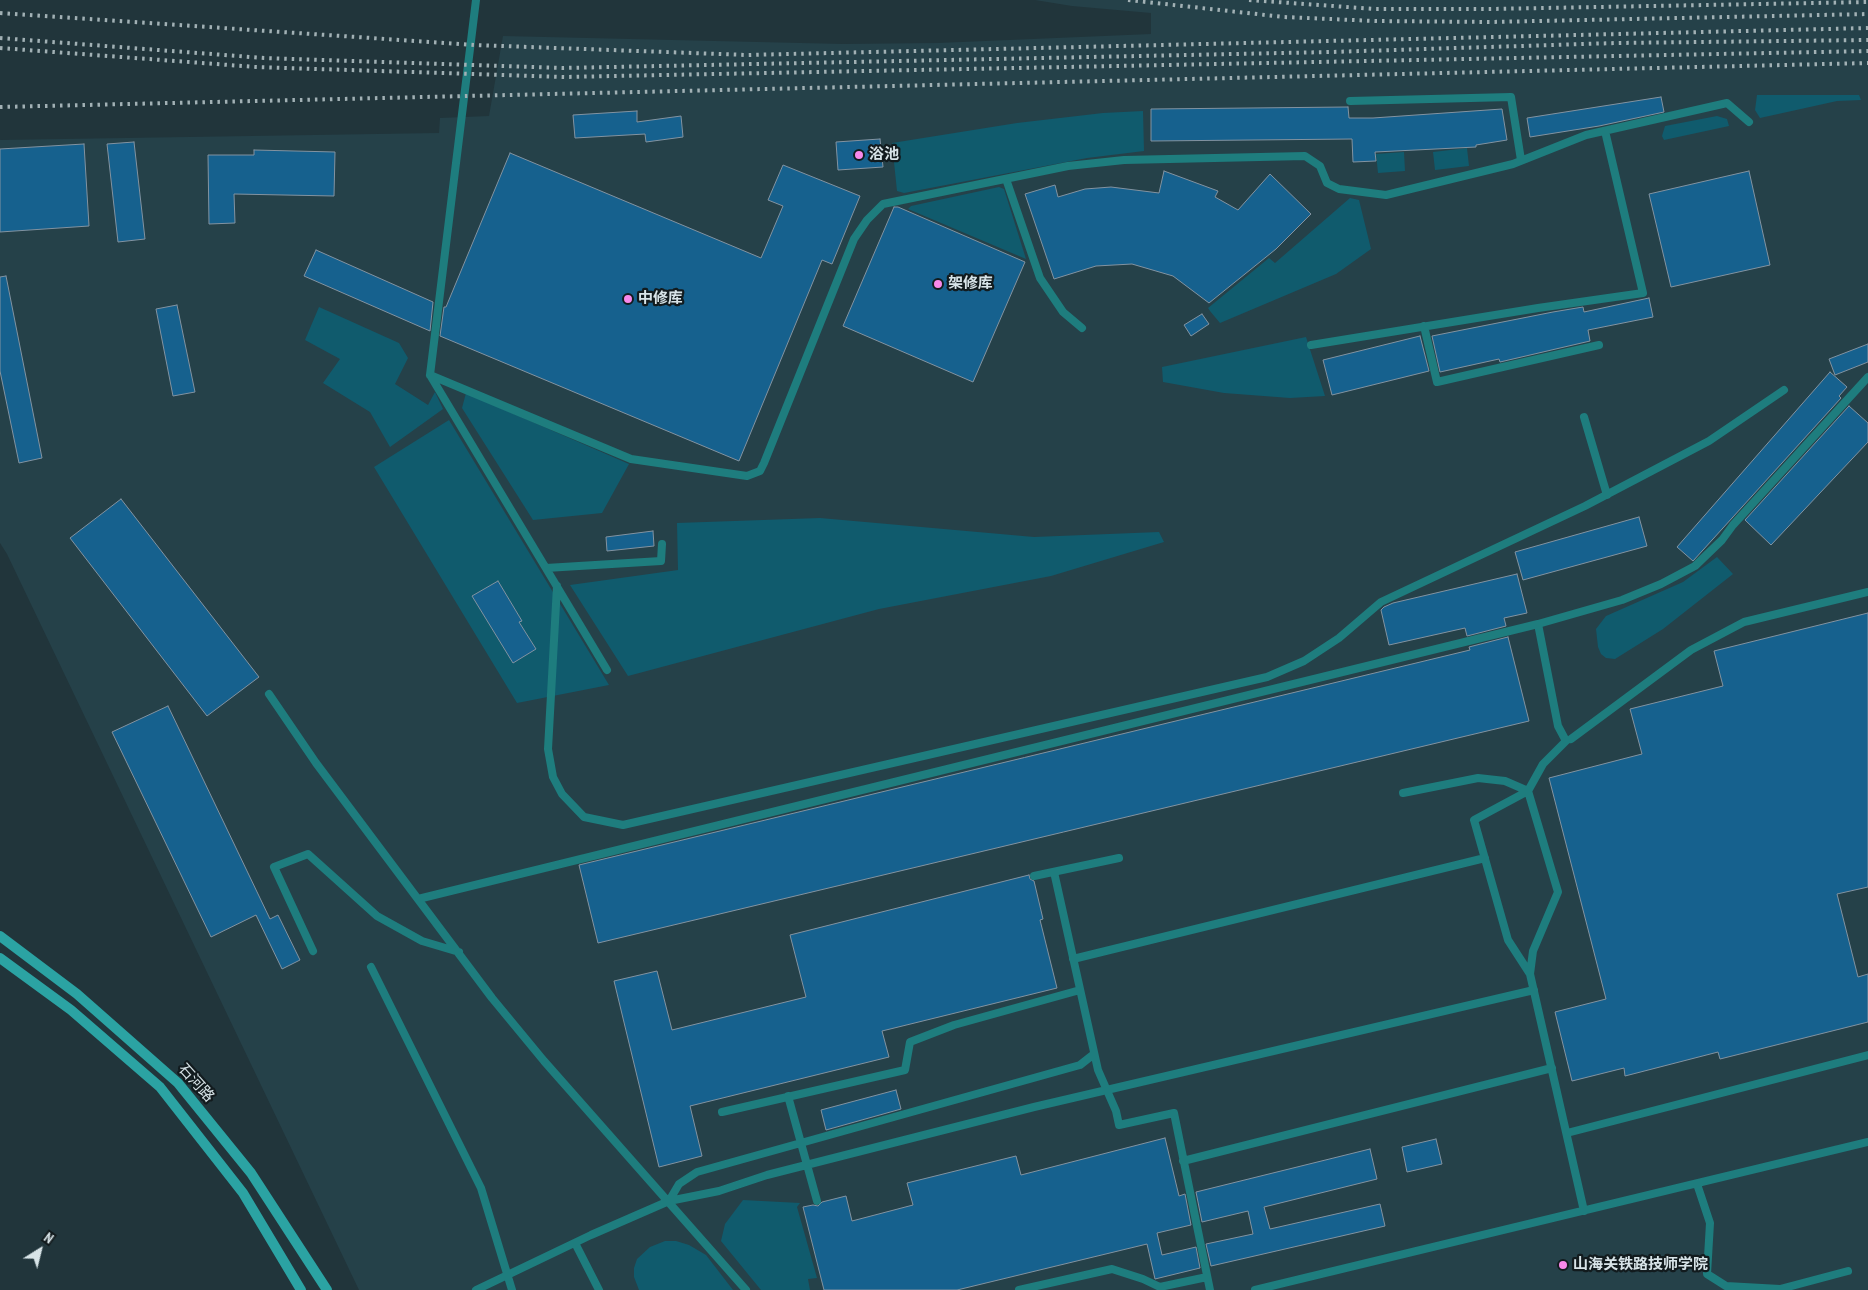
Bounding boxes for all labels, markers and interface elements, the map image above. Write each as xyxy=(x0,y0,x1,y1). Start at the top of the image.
place label: 浴池 xyxy=(869,146,899,164)
marker: 浴池 xyxy=(853,149,865,161)
place label: 架修库 xyxy=(948,275,993,293)
marker: 架修库 xyxy=(932,278,944,290)
place label: 中修库 xyxy=(638,290,683,308)
marker: 中修库 xyxy=(622,293,634,305)
street label: 石河路 xyxy=(174,1060,218,1106)
north arrow xyxy=(15,1225,65,1275)
text: N xyxy=(40,1228,57,1247)
place label: 山海关铁路技师学院 xyxy=(1573,1256,1708,1274)
marker: 山海关铁路技师学院 xyxy=(1557,1259,1569,1271)

